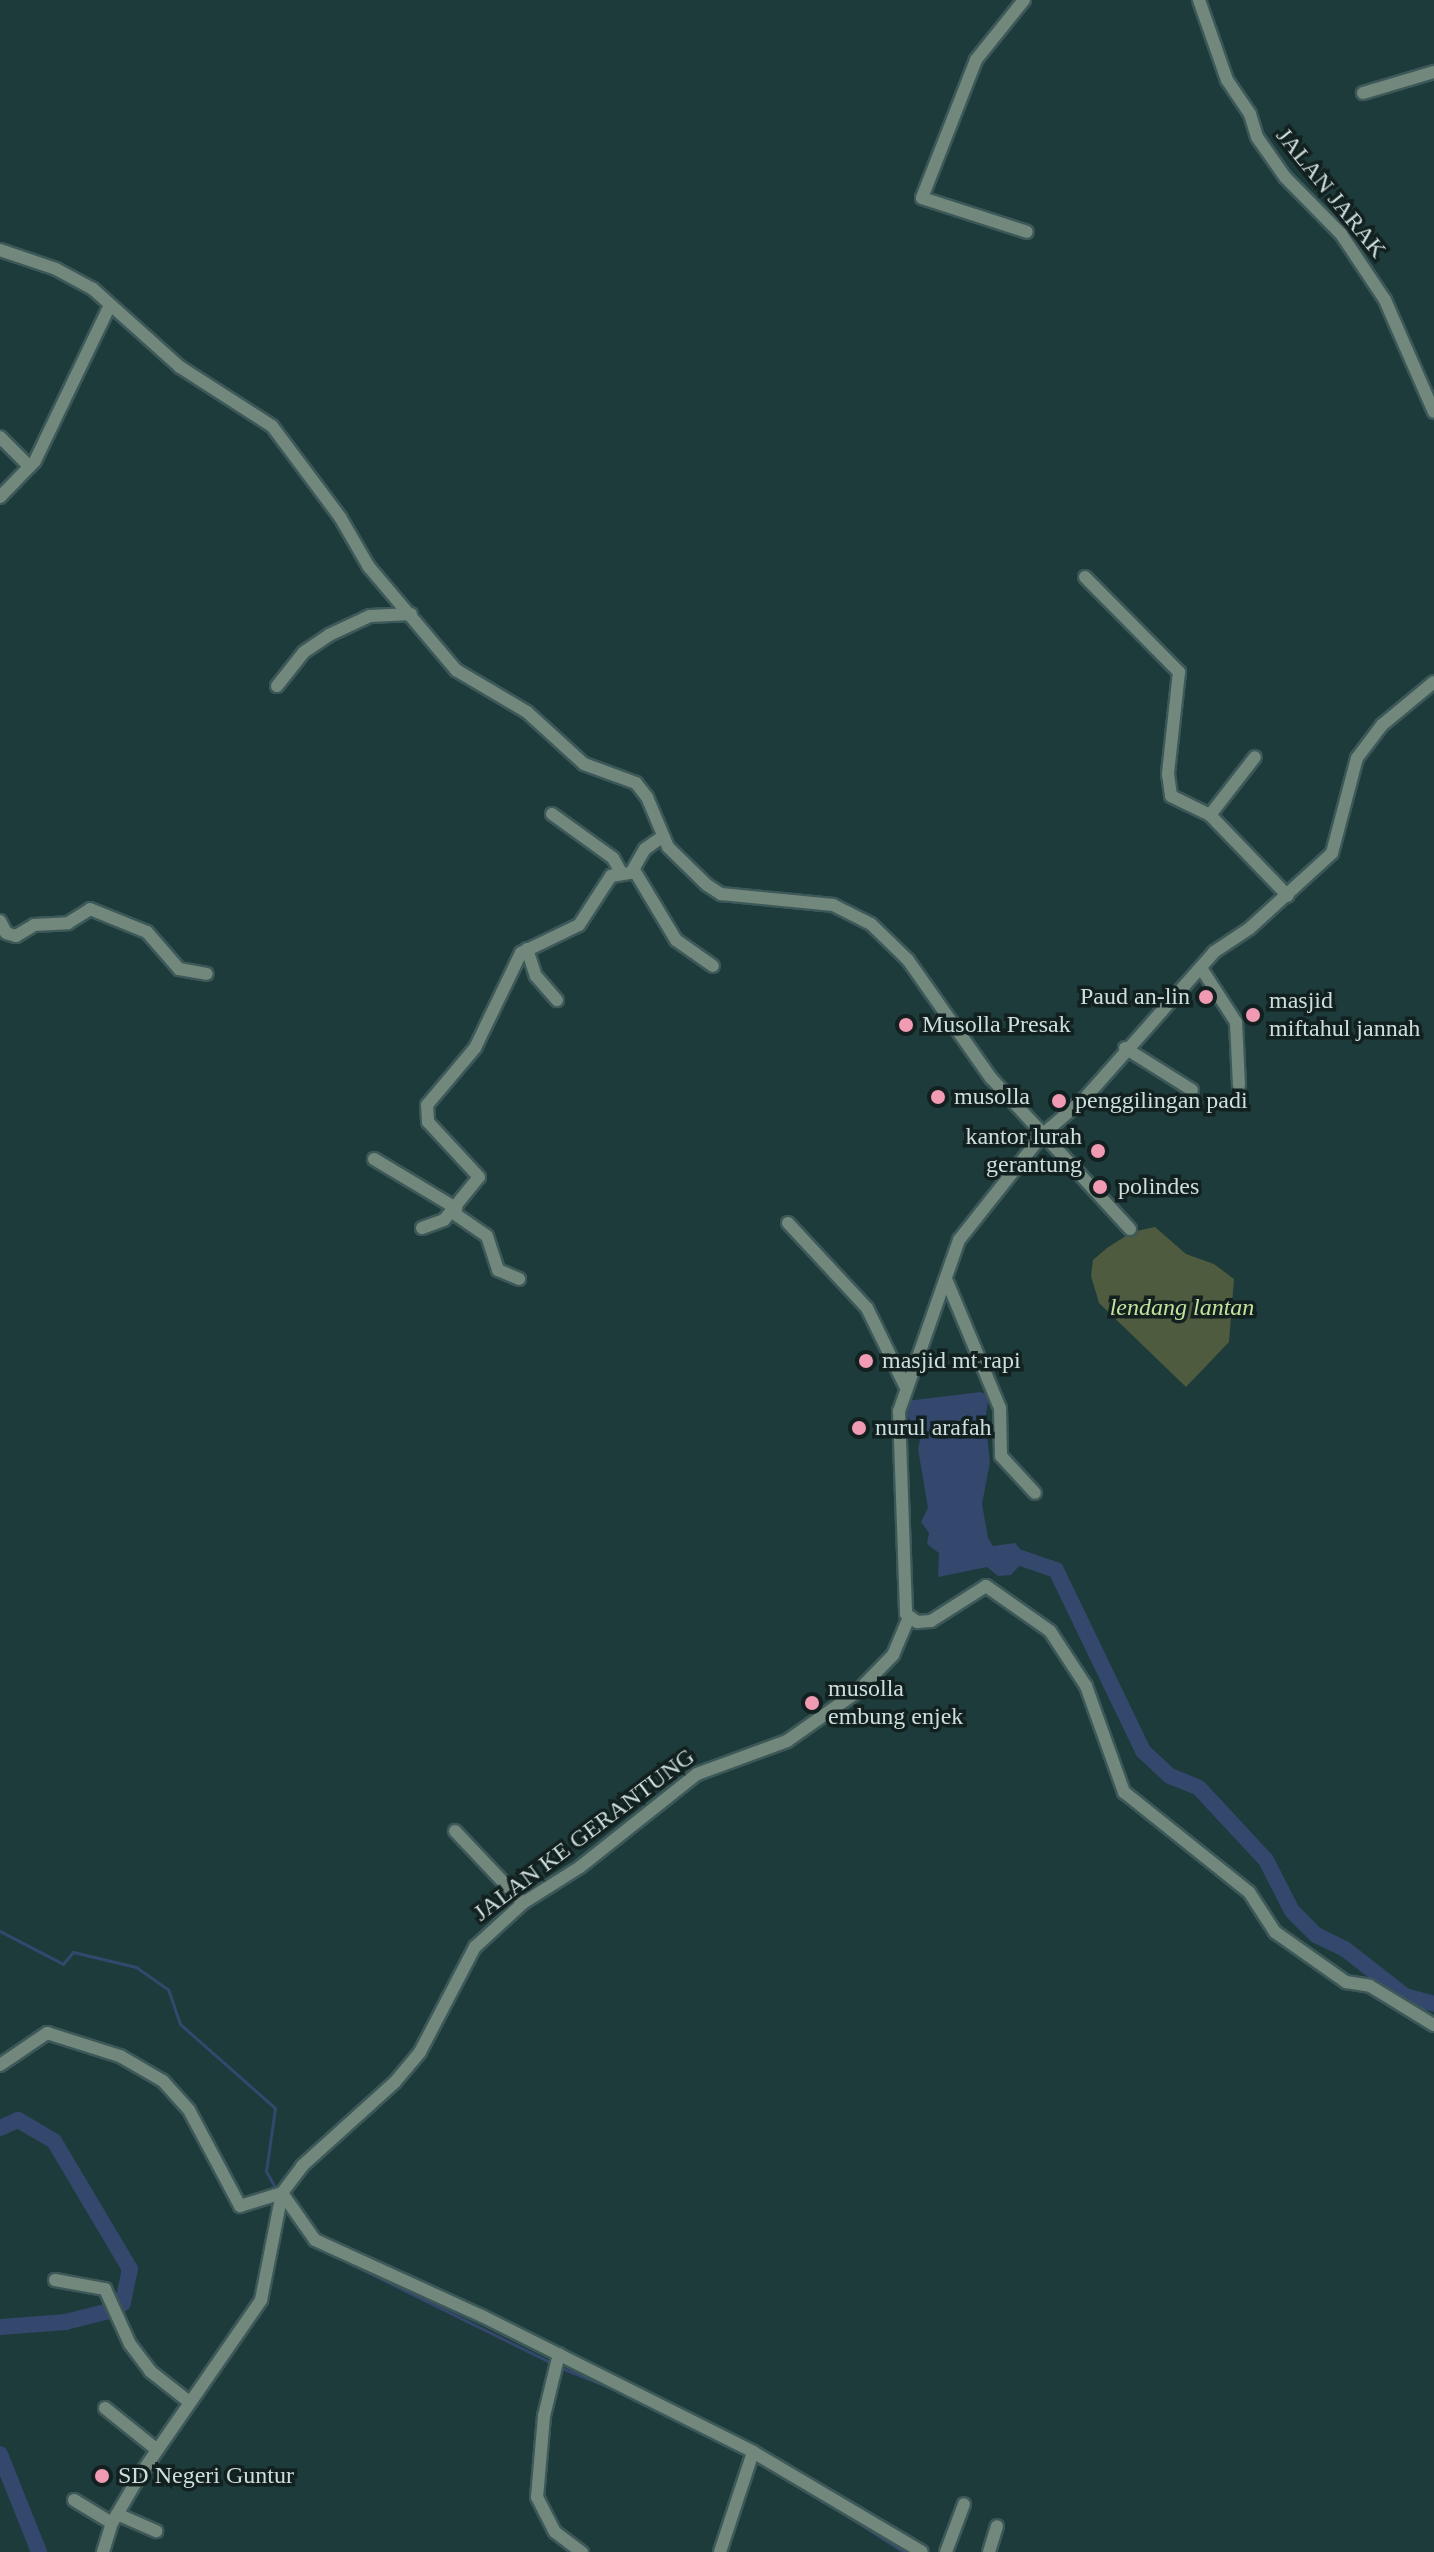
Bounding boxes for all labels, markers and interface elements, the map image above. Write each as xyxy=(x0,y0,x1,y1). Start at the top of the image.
street label: JALAN JARAK xyxy=(1270,122,1392,264)
place label: Paud an-lin xyxy=(1080,983,1190,1011)
place label: masjid miftahul jannah xyxy=(1269,987,1420,1043)
marker: Paud an-lin xyxy=(1197,988,1215,1006)
marker: masjid miftahul jannah xyxy=(1244,1006,1262,1024)
place label: Musolla Presak xyxy=(922,1011,1071,1039)
marker: Musolla Presak xyxy=(897,1016,915,1034)
place label: musolla xyxy=(954,1083,1030,1111)
place label: penggilingan padi xyxy=(1075,1087,1248,1115)
marker: musolla xyxy=(929,1088,947,1106)
marker: penggilingan padi xyxy=(1050,1092,1068,1110)
place label: kantor lurah gerantung xyxy=(965,1123,1082,1179)
marker: kantor lurah gerantung xyxy=(1089,1142,1107,1160)
place label: polindes xyxy=(1118,1173,1199,1201)
marker: polindes xyxy=(1089,1176,1111,1198)
park label: lendang lantan xyxy=(1110,1294,1254,1322)
place label: masjid mt rapi xyxy=(882,1347,1021,1375)
marker: masjid mt rapi xyxy=(857,1352,875,1370)
place label: nurul arafah xyxy=(875,1414,992,1442)
marker: nurul arafah xyxy=(850,1419,868,1437)
place label: musolla embung enjek xyxy=(828,1675,963,1731)
marker: musolla embung enjek xyxy=(803,1694,821,1712)
street label: JALAN KE GERANTUNG xyxy=(468,1742,700,1928)
place label: SD Negeri Guntur xyxy=(118,2462,294,2490)
marker: SD Negeri Guntur xyxy=(93,2467,111,2485)

